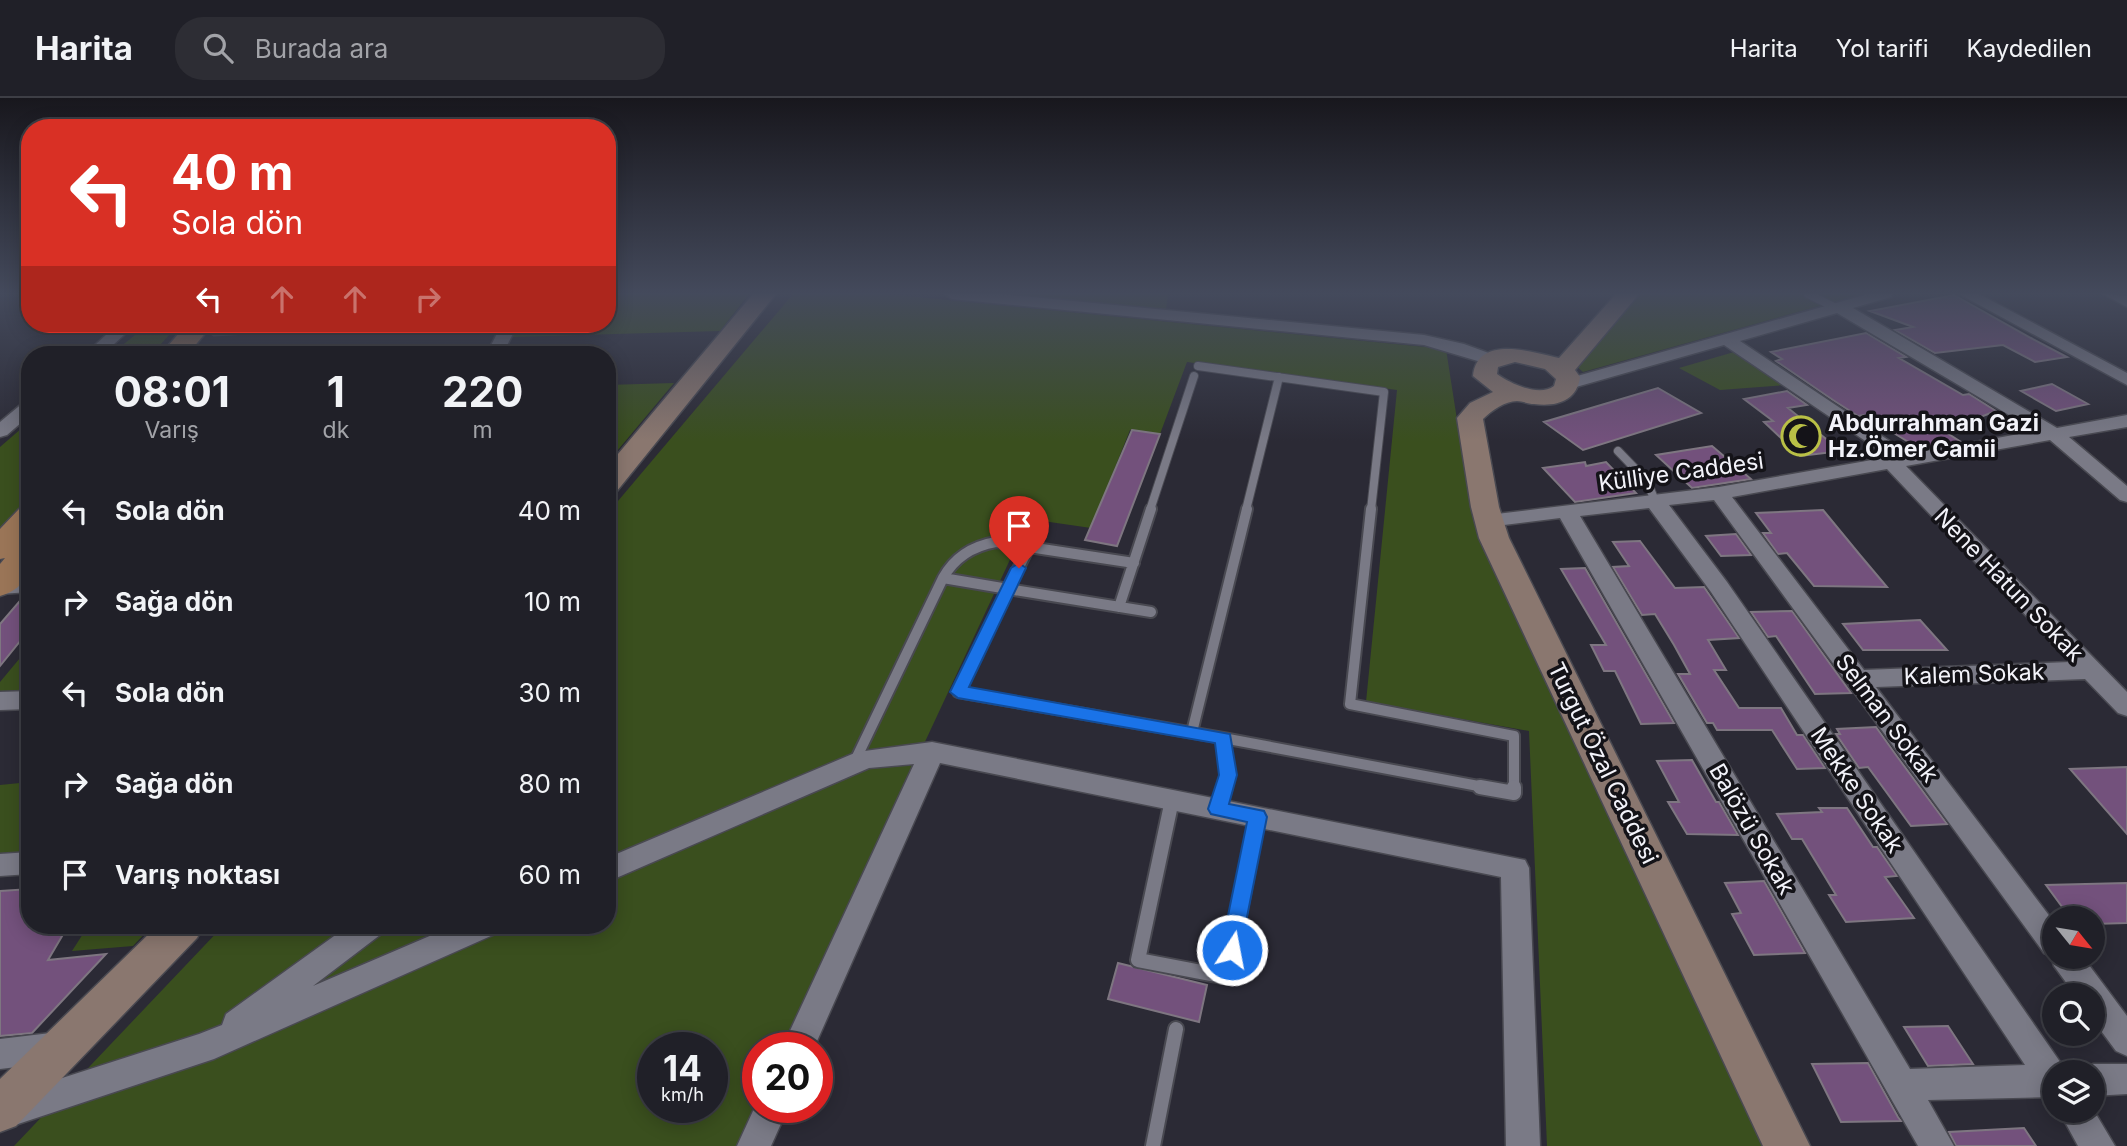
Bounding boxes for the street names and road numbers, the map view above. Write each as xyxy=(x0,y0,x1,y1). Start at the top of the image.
street label: Külliye Caddesi xyxy=(1597,447,1765,497)
street label: Nene Hatun Sokak xyxy=(1929,503,2090,668)
street label: Selman Sokak xyxy=(1830,648,1945,788)
street label: Turgut Özal Caddesi xyxy=(1542,658,1664,868)
street label: Kalem Sokak xyxy=(1903,658,2045,690)
street label: Mekke Sokak xyxy=(1805,722,1909,858)
street label: Balözü Sokak xyxy=(1703,759,1801,900)

